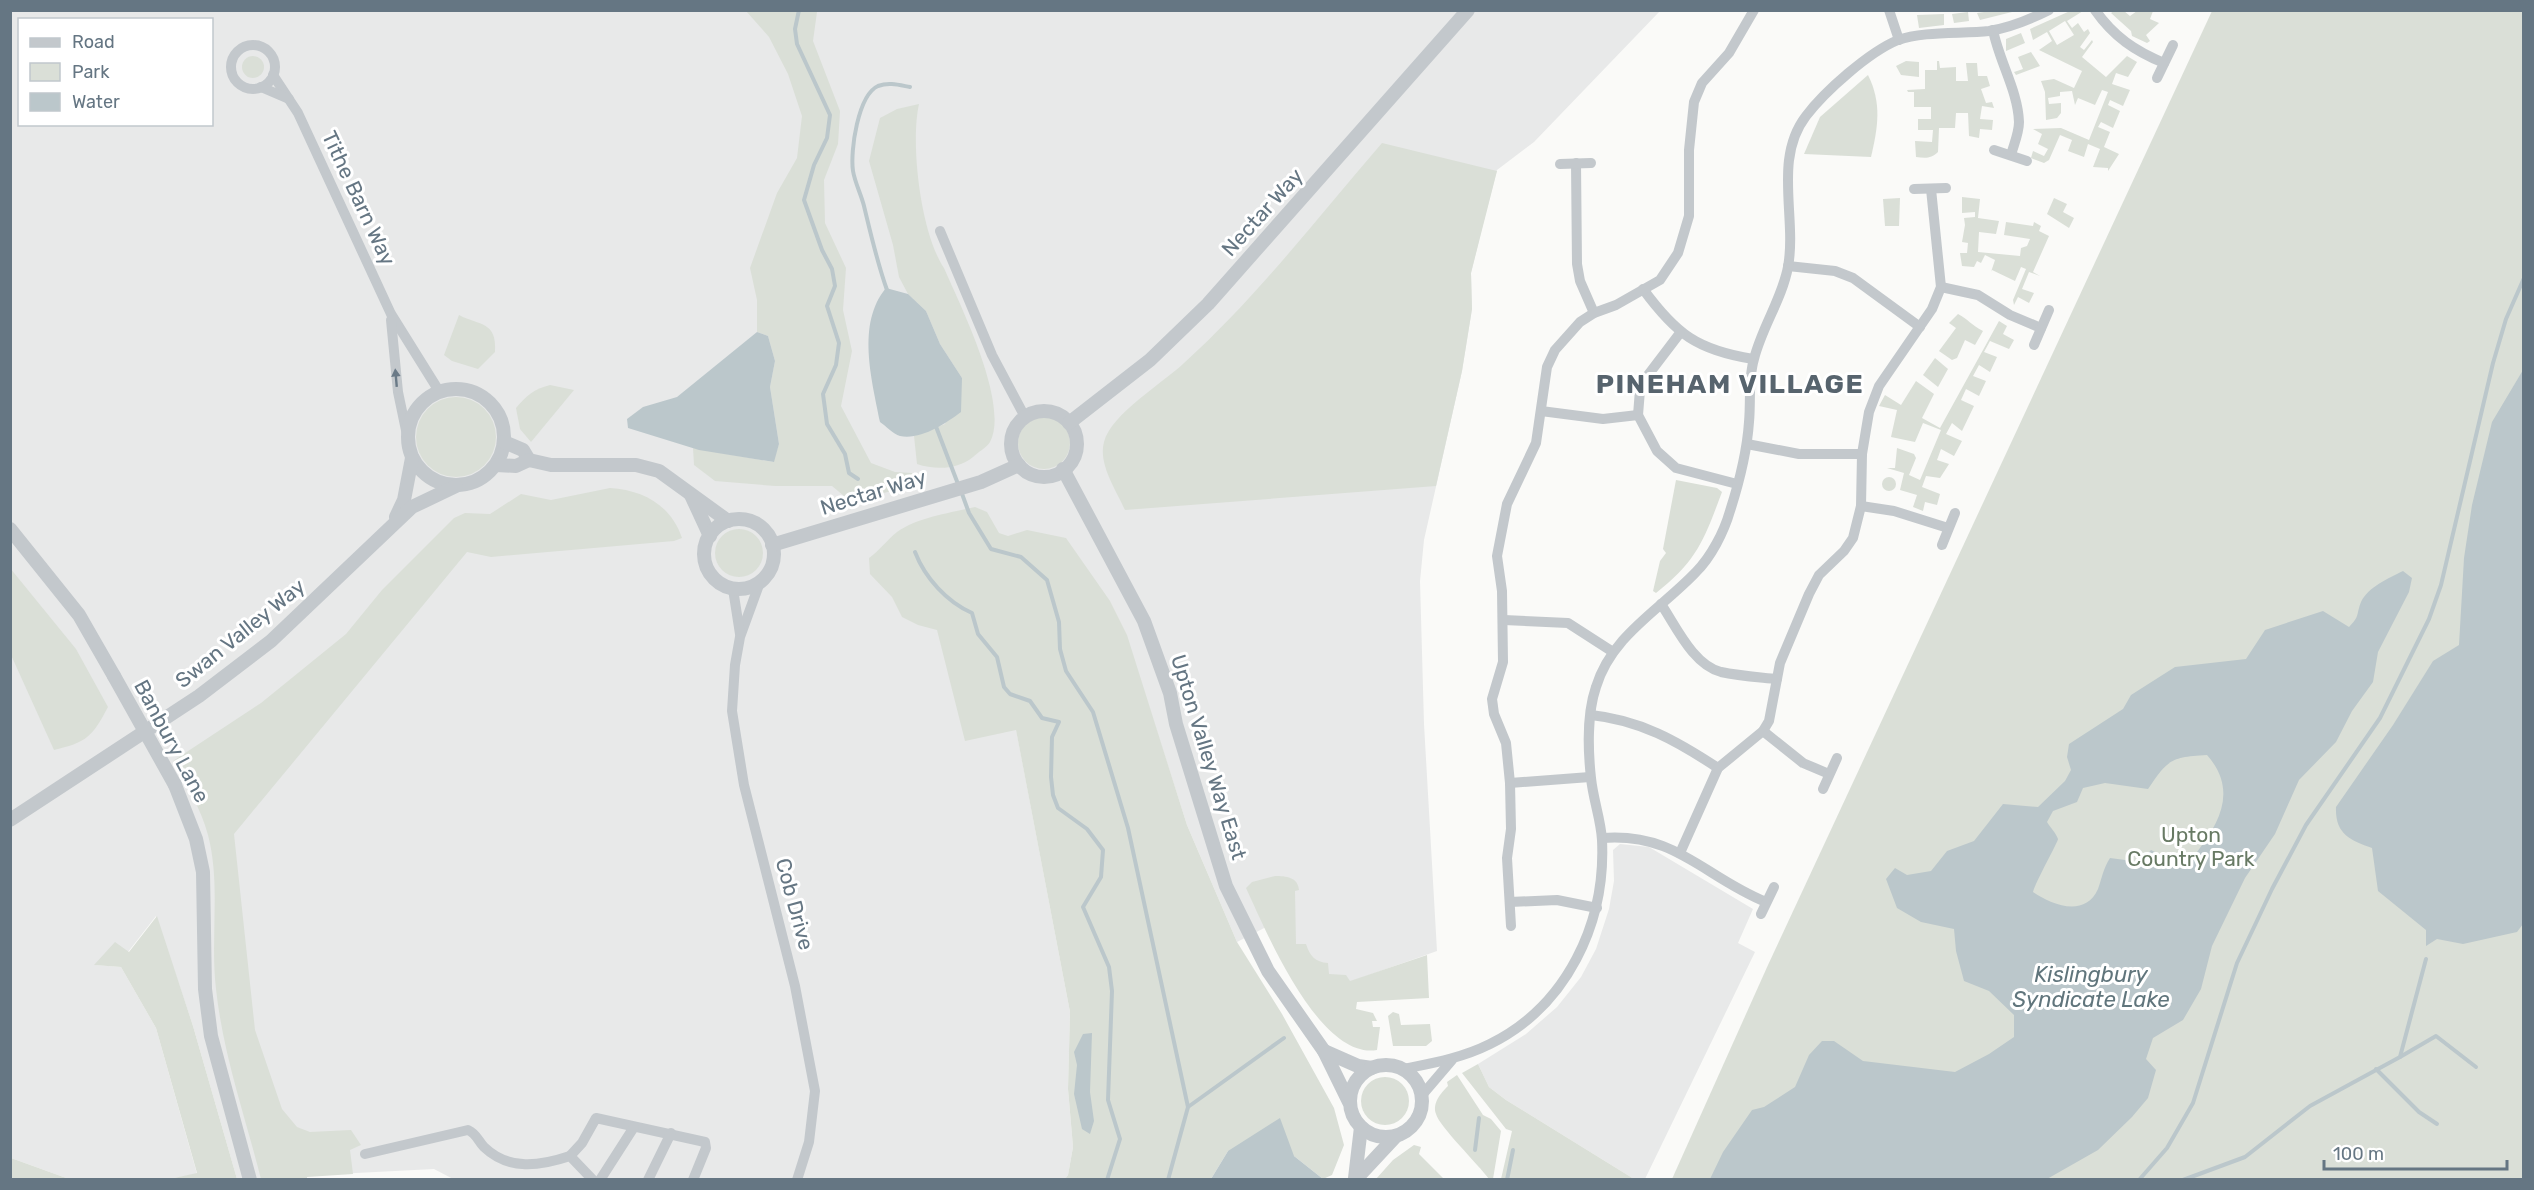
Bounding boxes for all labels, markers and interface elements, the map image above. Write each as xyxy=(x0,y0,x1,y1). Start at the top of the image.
legend xyxy=(18,18,213,126)
text: Road xyxy=(72,31,115,53)
text: Park xyxy=(72,61,110,83)
text: Water xyxy=(72,91,120,113)
street label: Tithe Barn Way xyxy=(317,127,401,270)
street label: Nectar Way xyxy=(1216,163,1308,261)
one-way arrow xyxy=(391,368,401,387)
district label: PINEHAM VILLAGE xyxy=(1596,368,1864,400)
street label: Nectar Way xyxy=(817,464,929,520)
street label: Swan Valley Way xyxy=(170,573,310,693)
street label: Upton Valley Way East xyxy=(1166,651,1252,863)
street label: Banbury Lane xyxy=(129,675,215,807)
park label: Upton Country Park xyxy=(2127,822,2255,871)
street label: Cob Drive xyxy=(771,855,819,953)
water label: Kislingbury Syndicate Lake xyxy=(2012,961,2170,1013)
scale bar xyxy=(2324,1133,2507,1171)
text: 100 m xyxy=(2333,1143,2384,1165)

